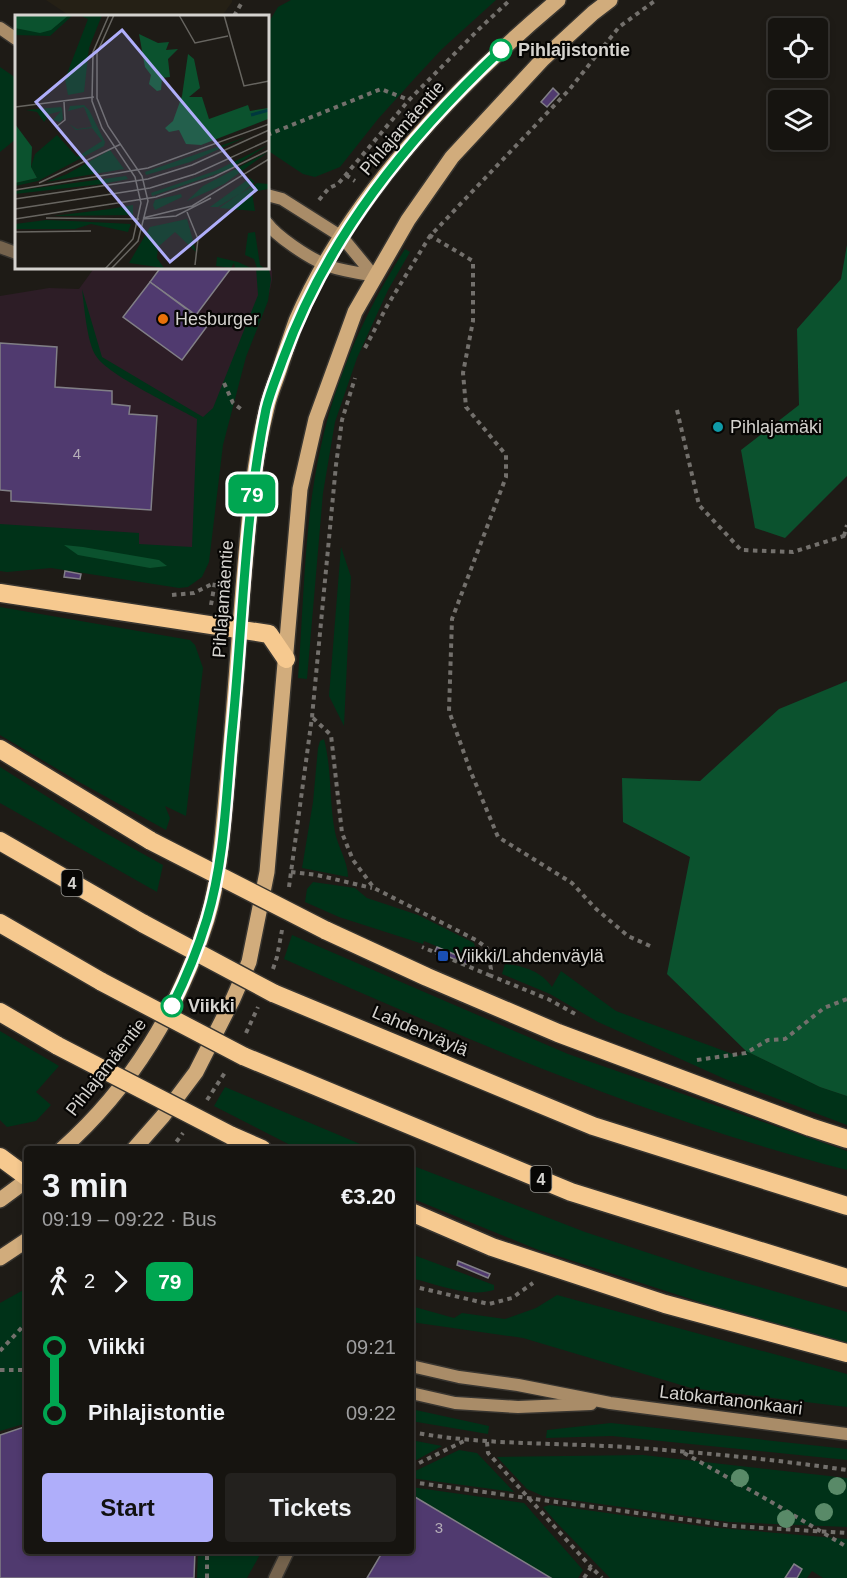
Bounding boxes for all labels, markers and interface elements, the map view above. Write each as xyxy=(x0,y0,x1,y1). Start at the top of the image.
inset map xyxy=(15,15,268,268)
map controls xyxy=(768,18,828,150)
button: locate xyxy=(768,18,828,78)
marker: Pihlajistontie xyxy=(490,39,512,61)
place label: Pihlajistontie xyxy=(518,40,630,60)
street label: Pihlajamäentie xyxy=(356,77,448,179)
button: layers xyxy=(768,90,828,150)
place label: Hesburger xyxy=(175,309,259,329)
marker: Hesburger xyxy=(156,312,170,326)
place label: Pihlajamäki xyxy=(730,417,822,437)
marker: Pihlajamäki xyxy=(711,420,725,434)
house number: 4 xyxy=(73,445,81,462)
line badge: 79 xyxy=(225,474,279,514)
text: 79 xyxy=(240,483,264,506)
street label: Pihlajamäentie xyxy=(209,539,237,659)
road number: 4 xyxy=(62,870,82,896)
place label: Viikki/Lahdenväylä xyxy=(455,946,605,966)
marker: Viikki/Lahdenväylä xyxy=(436,949,450,963)
marker: Viikki xyxy=(161,995,183,1017)
place label: Viikki xyxy=(188,996,235,1016)
street label: Lahdenväylä xyxy=(369,1002,472,1061)
street label: Pihlajamäentie xyxy=(62,1014,150,1120)
road number: 4 xyxy=(530,1166,552,1192)
text: 3 min xyxy=(42,1167,128,1204)
text: €3.20 xyxy=(341,1184,396,1209)
text: 09:19 – 09:22 · Bus xyxy=(42,1208,217,1230)
icon: walk xyxy=(42,1265,75,1298)
icon: forward xyxy=(104,1265,137,1298)
text: 2 xyxy=(84,1270,95,1292)
text: 79 xyxy=(158,1270,181,1293)
text: Viikki xyxy=(88,1334,145,1359)
text: 09:21 xyxy=(346,1336,396,1358)
street label: Latokartanonkaari xyxy=(658,1381,804,1419)
text: Pihlajistontie xyxy=(88,1400,225,1425)
text: 09:22 xyxy=(346,1402,396,1424)
button: Start xyxy=(42,1473,213,1542)
button: Tickets xyxy=(225,1473,396,1542)
house number: 3 xyxy=(435,1519,443,1536)

